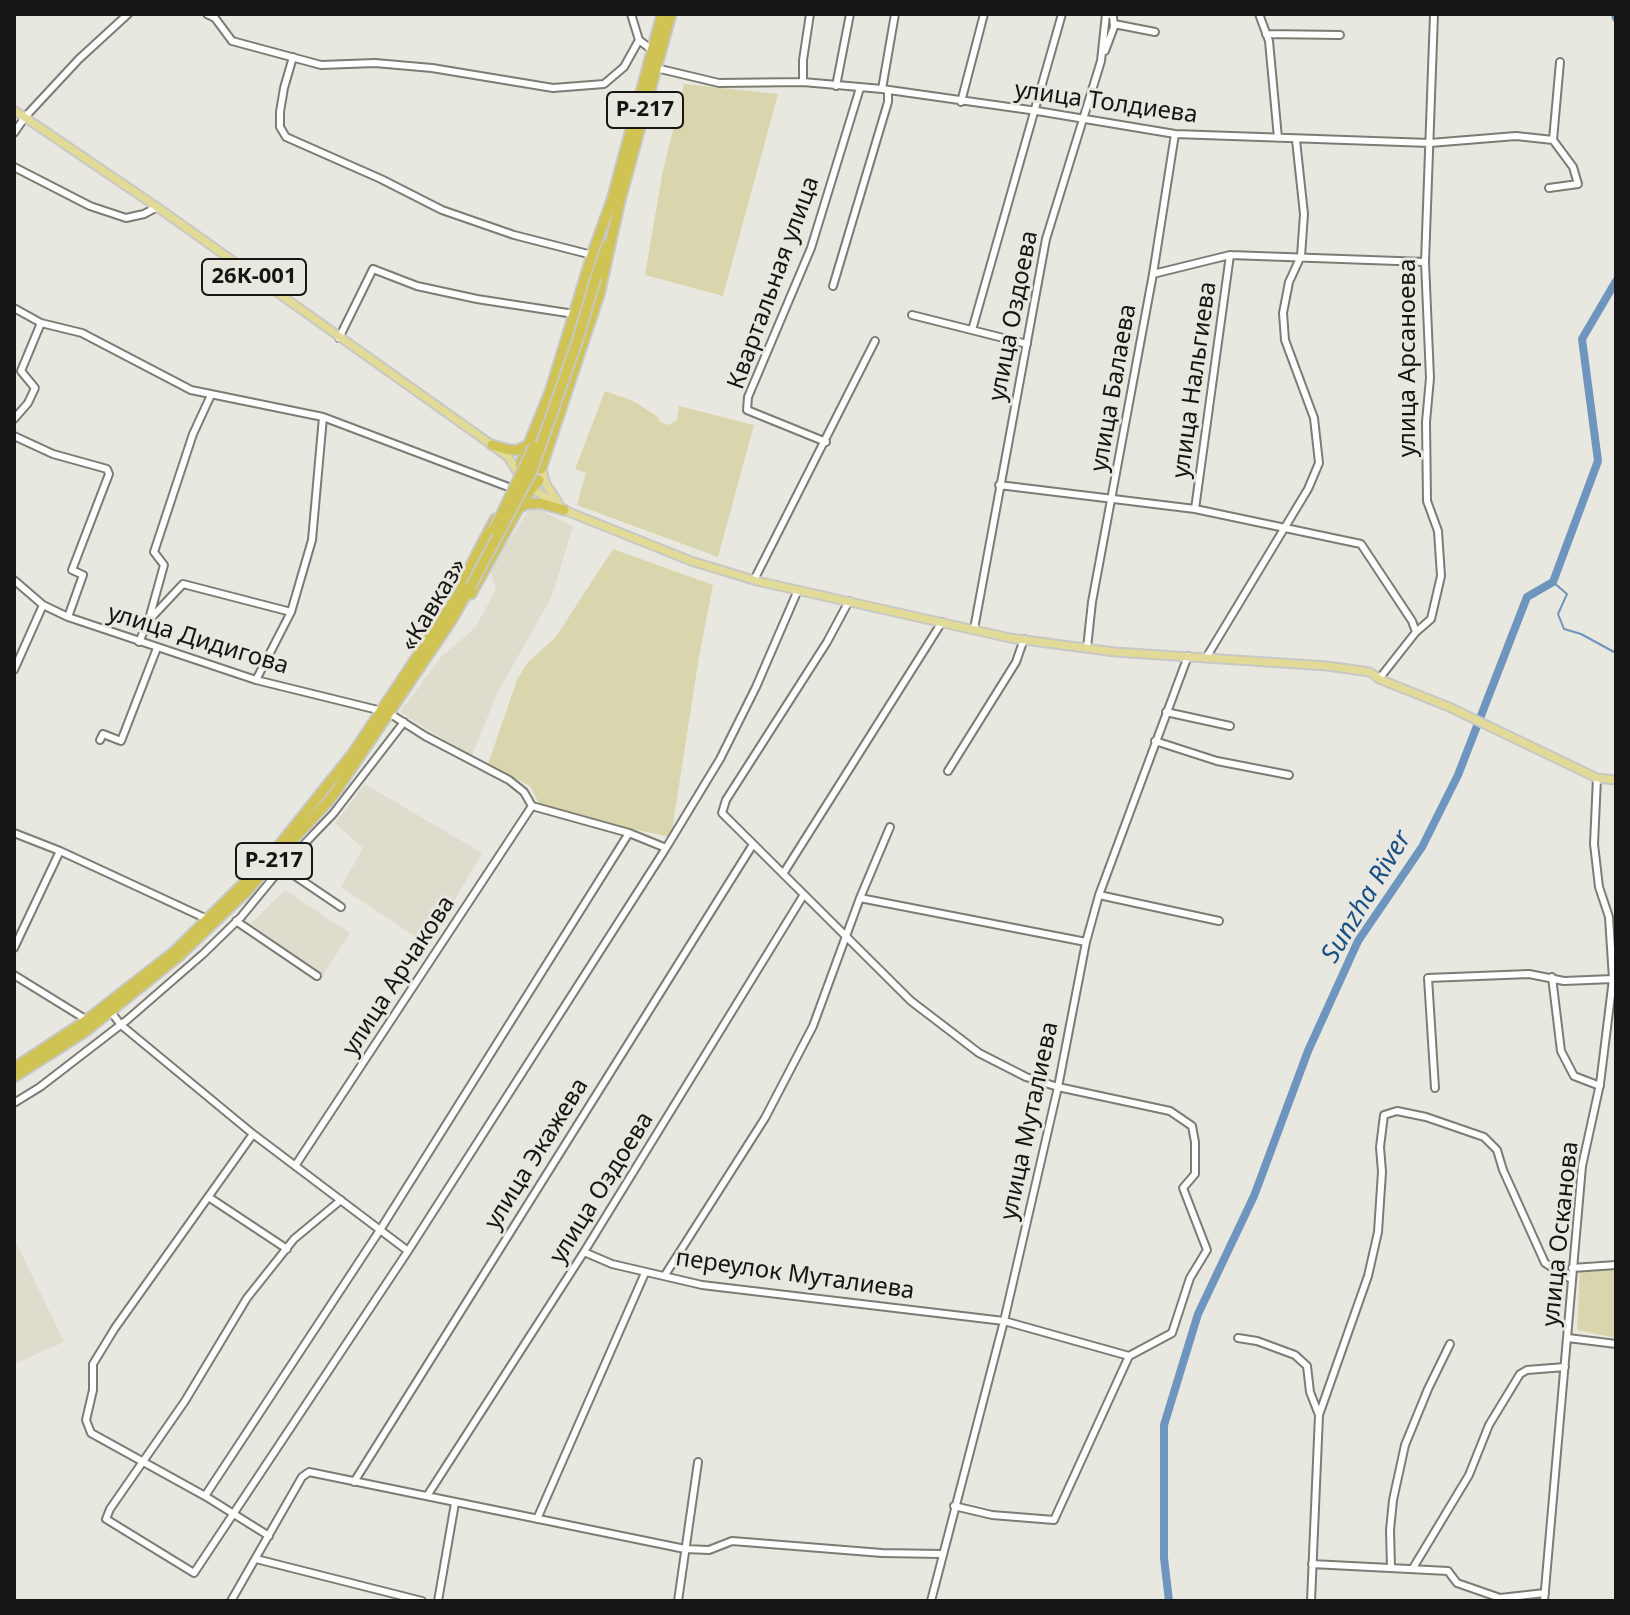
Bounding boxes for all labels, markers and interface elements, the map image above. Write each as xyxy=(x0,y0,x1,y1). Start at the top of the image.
street label: улица Толдиева xyxy=(1013,76,1199,130)
road number: Р-217 xyxy=(607,92,683,128)
street label: Квартальная улица xyxy=(722,173,826,393)
street label: улица Оздоева xyxy=(983,228,1045,404)
road number: 26К-001 xyxy=(202,259,306,295)
street label: улица Арсаноева xyxy=(1394,259,1422,457)
street label: улица Нальгиева xyxy=(1167,280,1223,480)
street label: улица Балаева xyxy=(1085,302,1143,474)
street label: «Кавказ» xyxy=(395,553,473,657)
street label: улица Дидигова xyxy=(104,599,292,681)
water label: Sunzha River xyxy=(1315,825,1419,969)
road number: Р-217 xyxy=(236,843,312,879)
street label: улица Арчакова xyxy=(337,891,461,1061)
street label: улица Муталиева xyxy=(995,1019,1065,1223)
street label: улица Экажева xyxy=(479,1073,595,1235)
street label: улица Оздоева xyxy=(544,1107,660,1269)
street label: улица Осканова xyxy=(1537,1140,1585,1328)
street label: переулок Муталиева xyxy=(674,1244,916,1306)

